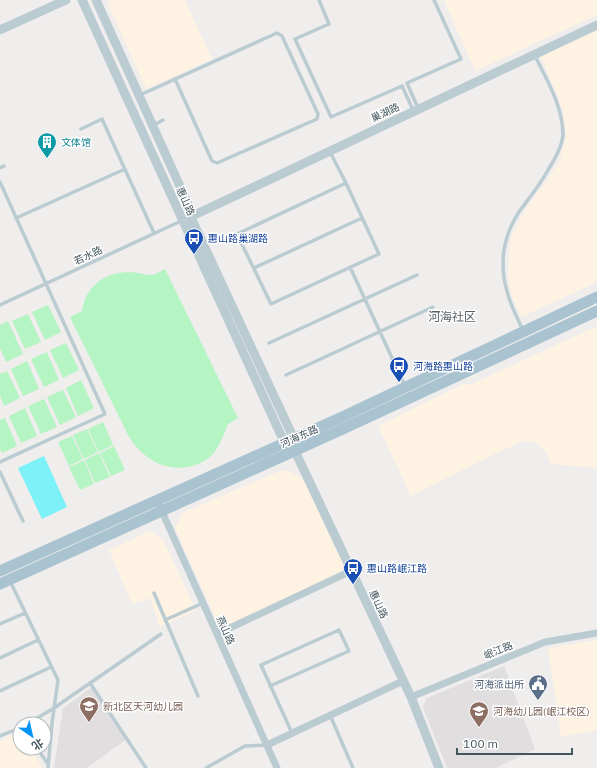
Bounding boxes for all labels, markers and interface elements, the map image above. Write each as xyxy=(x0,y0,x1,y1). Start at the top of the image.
street label: 巢湖路 xyxy=(369,100,402,125)
building icon: 文体馆 xyxy=(36,131,58,159)
place label: 文体馆 xyxy=(61,136,91,149)
street label: 惠山路 xyxy=(174,185,198,218)
bus stop icon: 惠山路巢湖路 xyxy=(183,227,205,255)
place label: 惠山路巢湖路 xyxy=(208,232,268,245)
street label: 若水路 xyxy=(72,243,105,268)
district label: 河海社区 xyxy=(428,309,476,324)
bus stop icon: 河海路惠山路 xyxy=(388,355,410,383)
place label: 河海路惠山路 xyxy=(413,360,473,373)
street label: 河海东路 xyxy=(278,422,320,451)
bus stop icon: 惠山路岷江路 xyxy=(342,557,364,585)
place label: 惠山路岷江路 xyxy=(367,562,427,575)
street label: 惠山路 xyxy=(366,588,391,621)
street label: 燕山路 xyxy=(214,614,238,647)
street label: 岷江路 xyxy=(482,639,515,662)
public building icon: 河海派出所 xyxy=(527,673,549,701)
place label: 河海派出所 xyxy=(474,678,524,691)
school or university icon: 新北区天河幼儿园 xyxy=(78,695,100,723)
place label: 新北区天河幼儿园 xyxy=(103,700,183,713)
school or university icon: 河海幼儿园(岷江校区) xyxy=(468,700,490,728)
place label: 河海幼儿园(岷江校区) xyxy=(493,705,590,718)
north arrow xyxy=(12,716,52,756)
scale bar xyxy=(457,730,572,756)
text: 北 xyxy=(29,735,46,753)
text: 100 m xyxy=(463,736,498,751)

